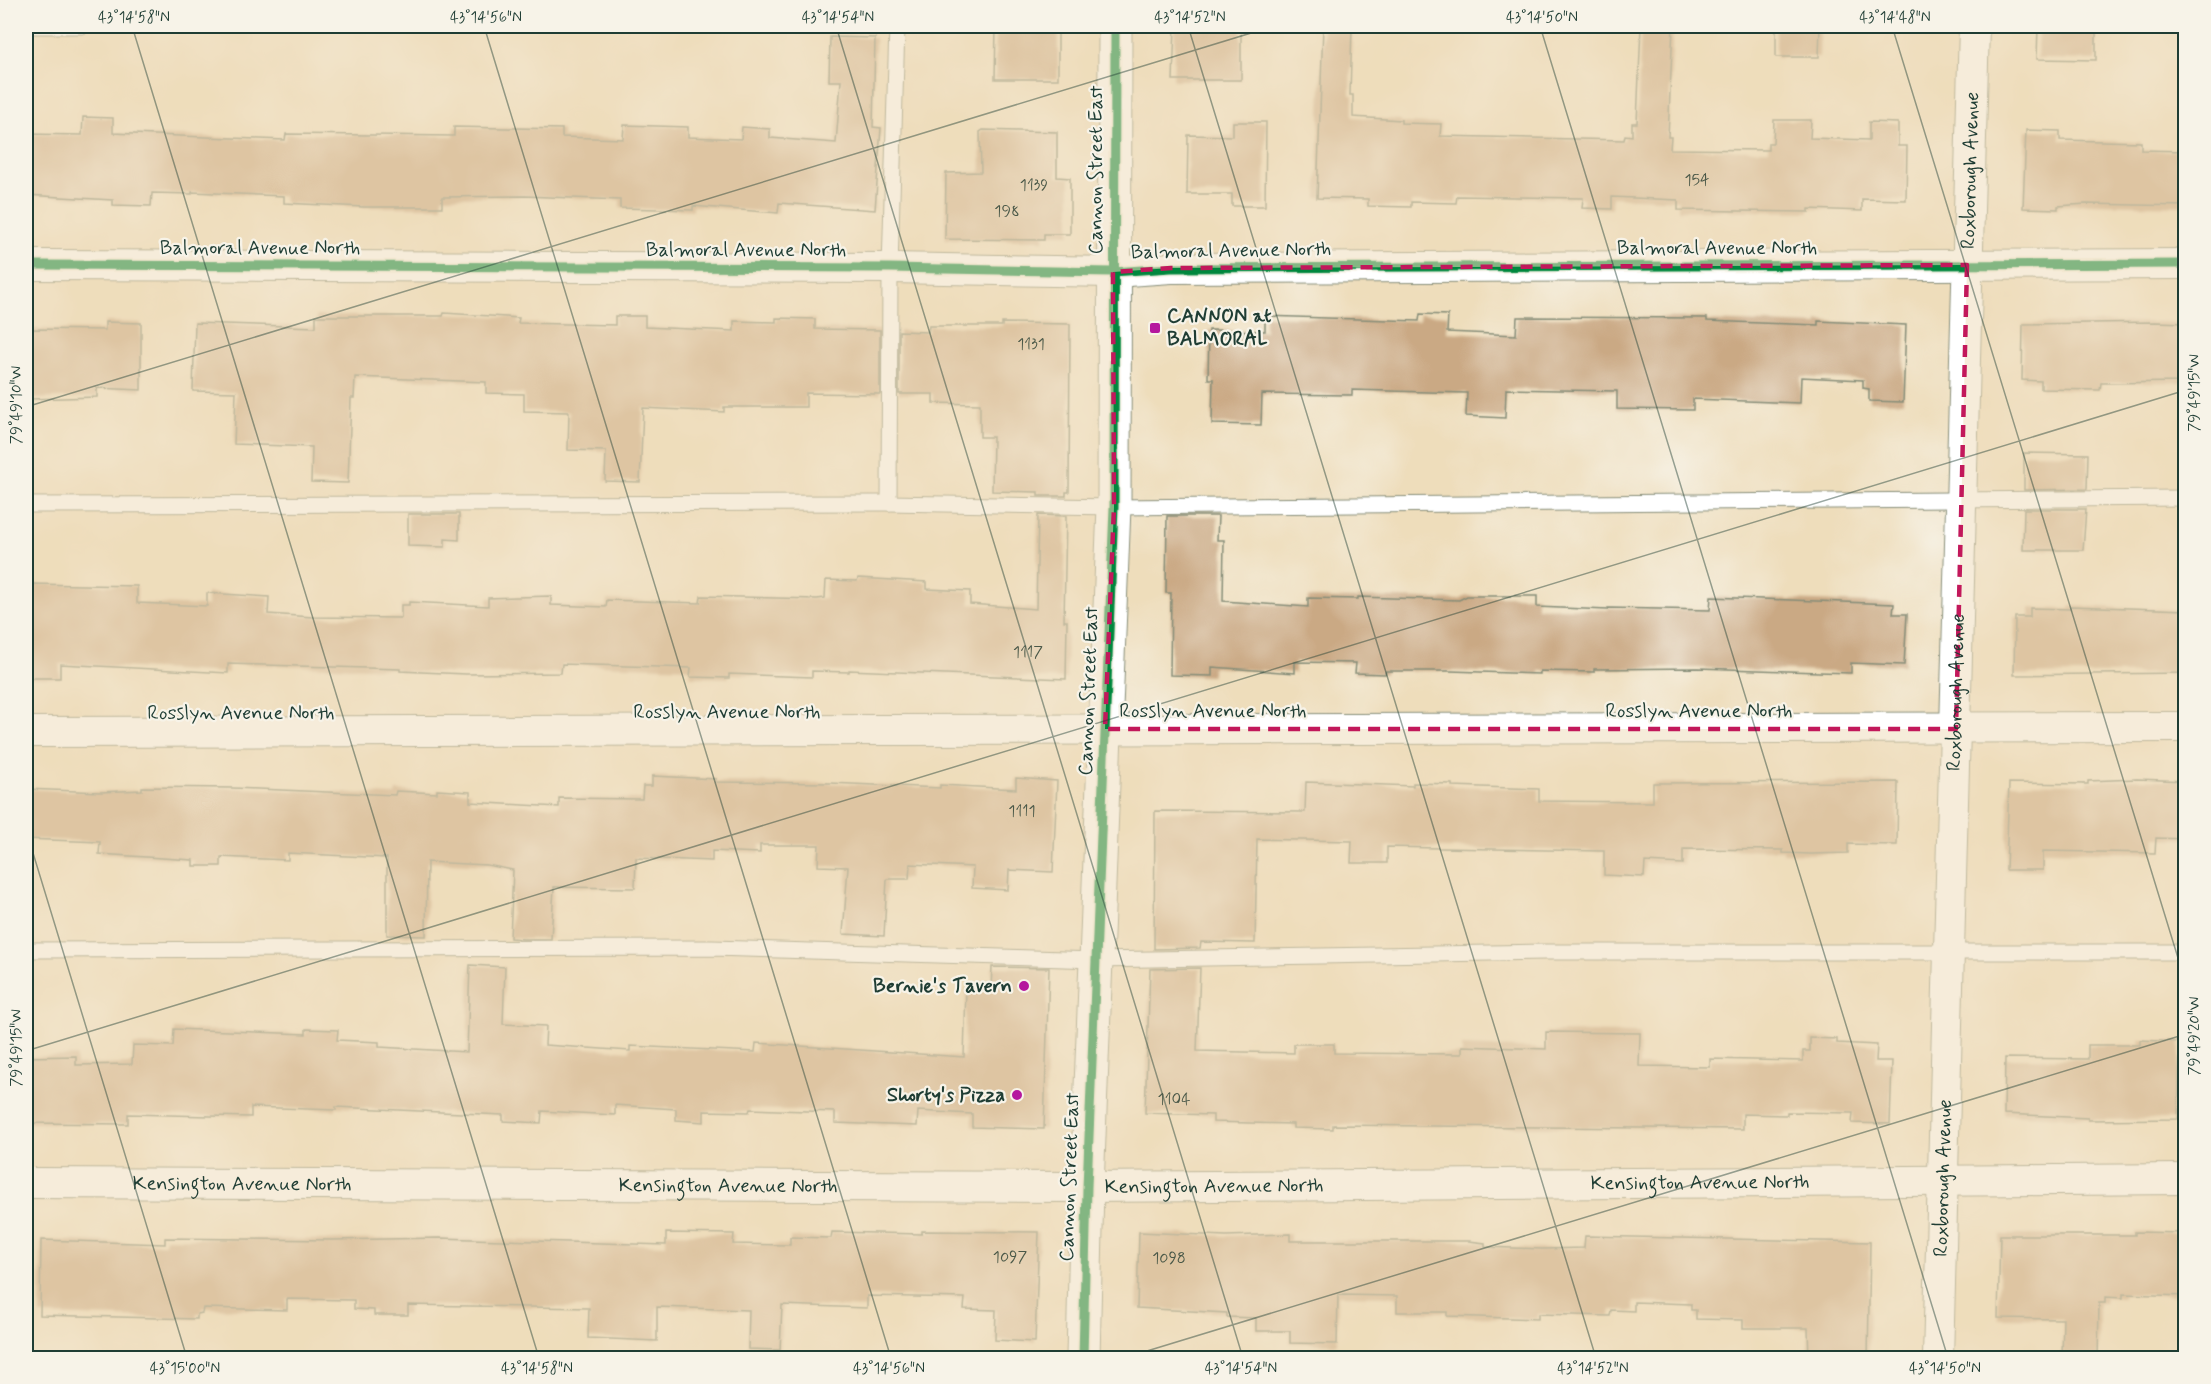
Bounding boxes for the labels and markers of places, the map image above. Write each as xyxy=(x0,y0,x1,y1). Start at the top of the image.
place label: CANNON at BALMORAL xyxy=(1167,303,1272,353)
marker: CANNON at BALMORAL xyxy=(1148,321,1162,335)
place label: Bernie's Tavern xyxy=(873,973,1012,1000)
marker: Bernie's Tavern xyxy=(1017,979,1031,993)
place label: Shorty's Pizza xyxy=(887,1082,1005,1109)
marker: Shorty's Pizza xyxy=(1010,1088,1024,1102)

